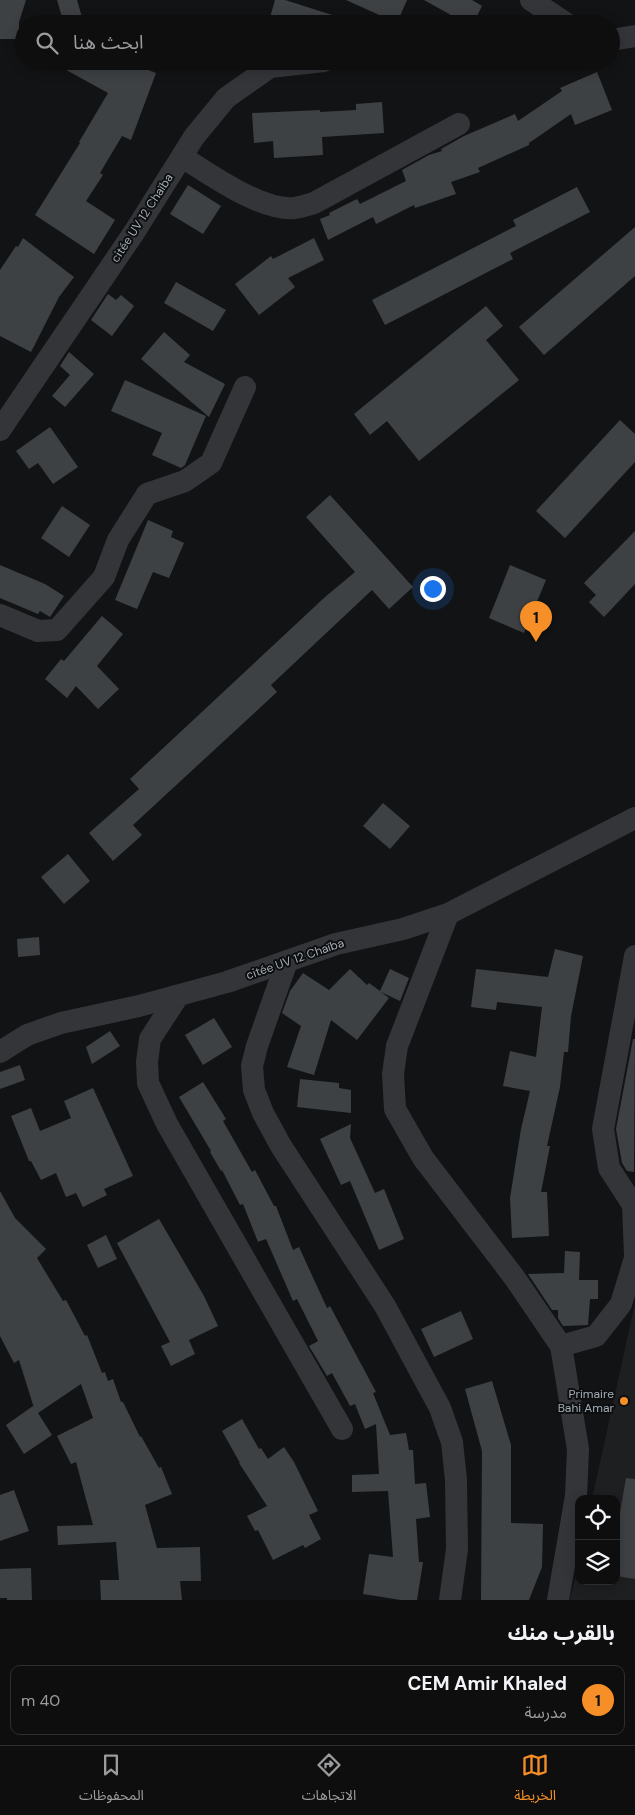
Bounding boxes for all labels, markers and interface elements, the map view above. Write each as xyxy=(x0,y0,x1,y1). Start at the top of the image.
search box xyxy=(15,15,620,70)
icon: search xyxy=(33,29,61,57)
text: ابحث هنا xyxy=(73,30,144,55)
street label: citée UV 12 Chaïba xyxy=(107,171,177,265)
your location xyxy=(420,576,446,602)
pin: 1 xyxy=(520,601,552,642)
street label: citée UV 12 Chaïba xyxy=(244,935,346,983)
place label: Primaire Bahi Amar xyxy=(558,1386,615,1416)
marker: Primaire Bahi Amar xyxy=(618,1395,630,1407)
map controls xyxy=(575,1495,620,1585)
button: locate xyxy=(575,1495,620,1540)
button: layers xyxy=(575,1540,620,1585)
text: بالقرب منك xyxy=(508,1619,615,1647)
text: CEM Amir Khaled xyxy=(408,1671,567,1696)
text: 40 m xyxy=(21,1690,60,1711)
text: 1 xyxy=(595,1690,601,1711)
text: مدرسة xyxy=(524,1702,567,1723)
tab: المحفوظات xyxy=(79,1751,144,1810)
tab: الاتجاهات xyxy=(302,1751,356,1810)
tab: الخريطة xyxy=(514,1751,556,1810)

